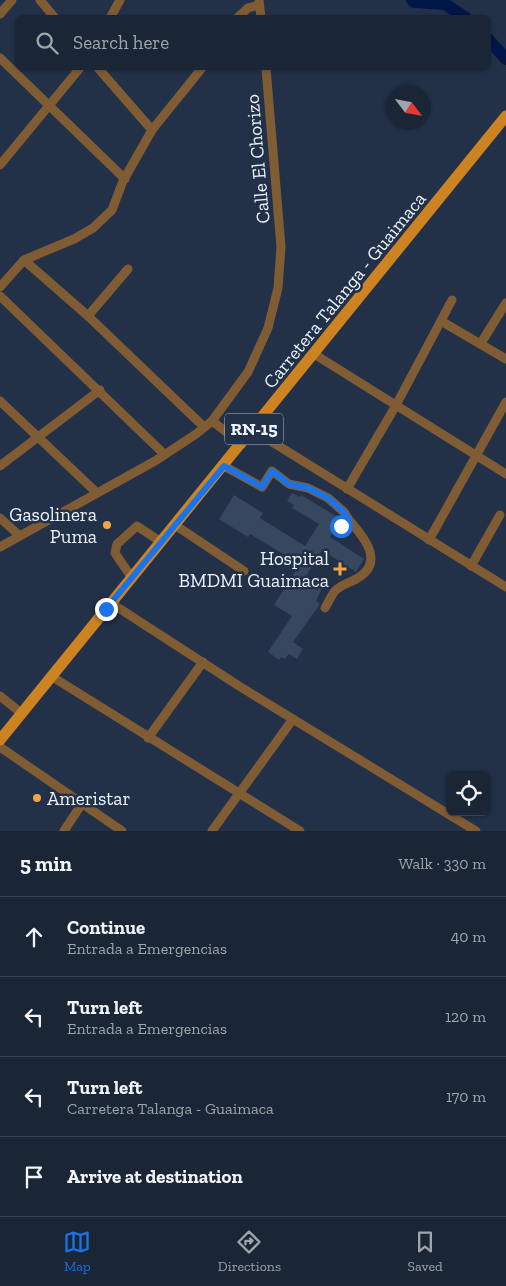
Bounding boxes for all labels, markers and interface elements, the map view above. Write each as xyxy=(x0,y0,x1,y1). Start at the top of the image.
search box xyxy=(15,15,491,70)
icon: search xyxy=(33,29,61,57)
text: Search here xyxy=(73,31,169,54)
north arrow xyxy=(386,85,431,130)
street label: Calle El Chorizo xyxy=(240,93,275,225)
street label: Carretera Talanga - Guaimaca xyxy=(258,188,431,393)
road number: RN-15 xyxy=(225,414,283,444)
place label: Gasolinera Puma xyxy=(9,503,97,548)
route start xyxy=(330,515,353,538)
marker: Gasolinera Puma xyxy=(101,519,113,531)
place label: Hospital BMDMI Guaimaca xyxy=(179,547,329,592)
marker: Hospital BMDMI Guaimaca xyxy=(333,562,347,576)
route end xyxy=(95,598,118,621)
map controls xyxy=(446,771,491,816)
button: locate xyxy=(446,771,491,816)
place label: Ameristar xyxy=(47,787,130,810)
marker: Ameristar xyxy=(31,792,43,804)
text: 5 min xyxy=(20,851,72,876)
text: Walk · 330 m xyxy=(398,854,486,873)
text: Continue xyxy=(67,916,145,939)
icon: ahead xyxy=(20,923,48,951)
text: 40 m xyxy=(451,927,486,946)
text: Entrada a Emergencias xyxy=(67,939,227,958)
text: Turn left xyxy=(67,996,142,1019)
icon: left xyxy=(20,1003,48,1031)
text: 120 m xyxy=(445,1007,486,1026)
text: Entrada a Emergencias xyxy=(67,1019,227,1038)
text: Turn left xyxy=(67,1076,142,1099)
icon: left xyxy=(20,1083,48,1111)
text: 170 m xyxy=(446,1087,486,1106)
text: Carretera Talanga - Guaimaca xyxy=(67,1099,274,1118)
icon: arrive xyxy=(20,1163,48,1191)
text: Arrive at destination xyxy=(67,1165,243,1188)
tab: Map xyxy=(63,1228,91,1275)
tab: Directions xyxy=(218,1228,281,1275)
tab: Saved xyxy=(408,1228,443,1275)

